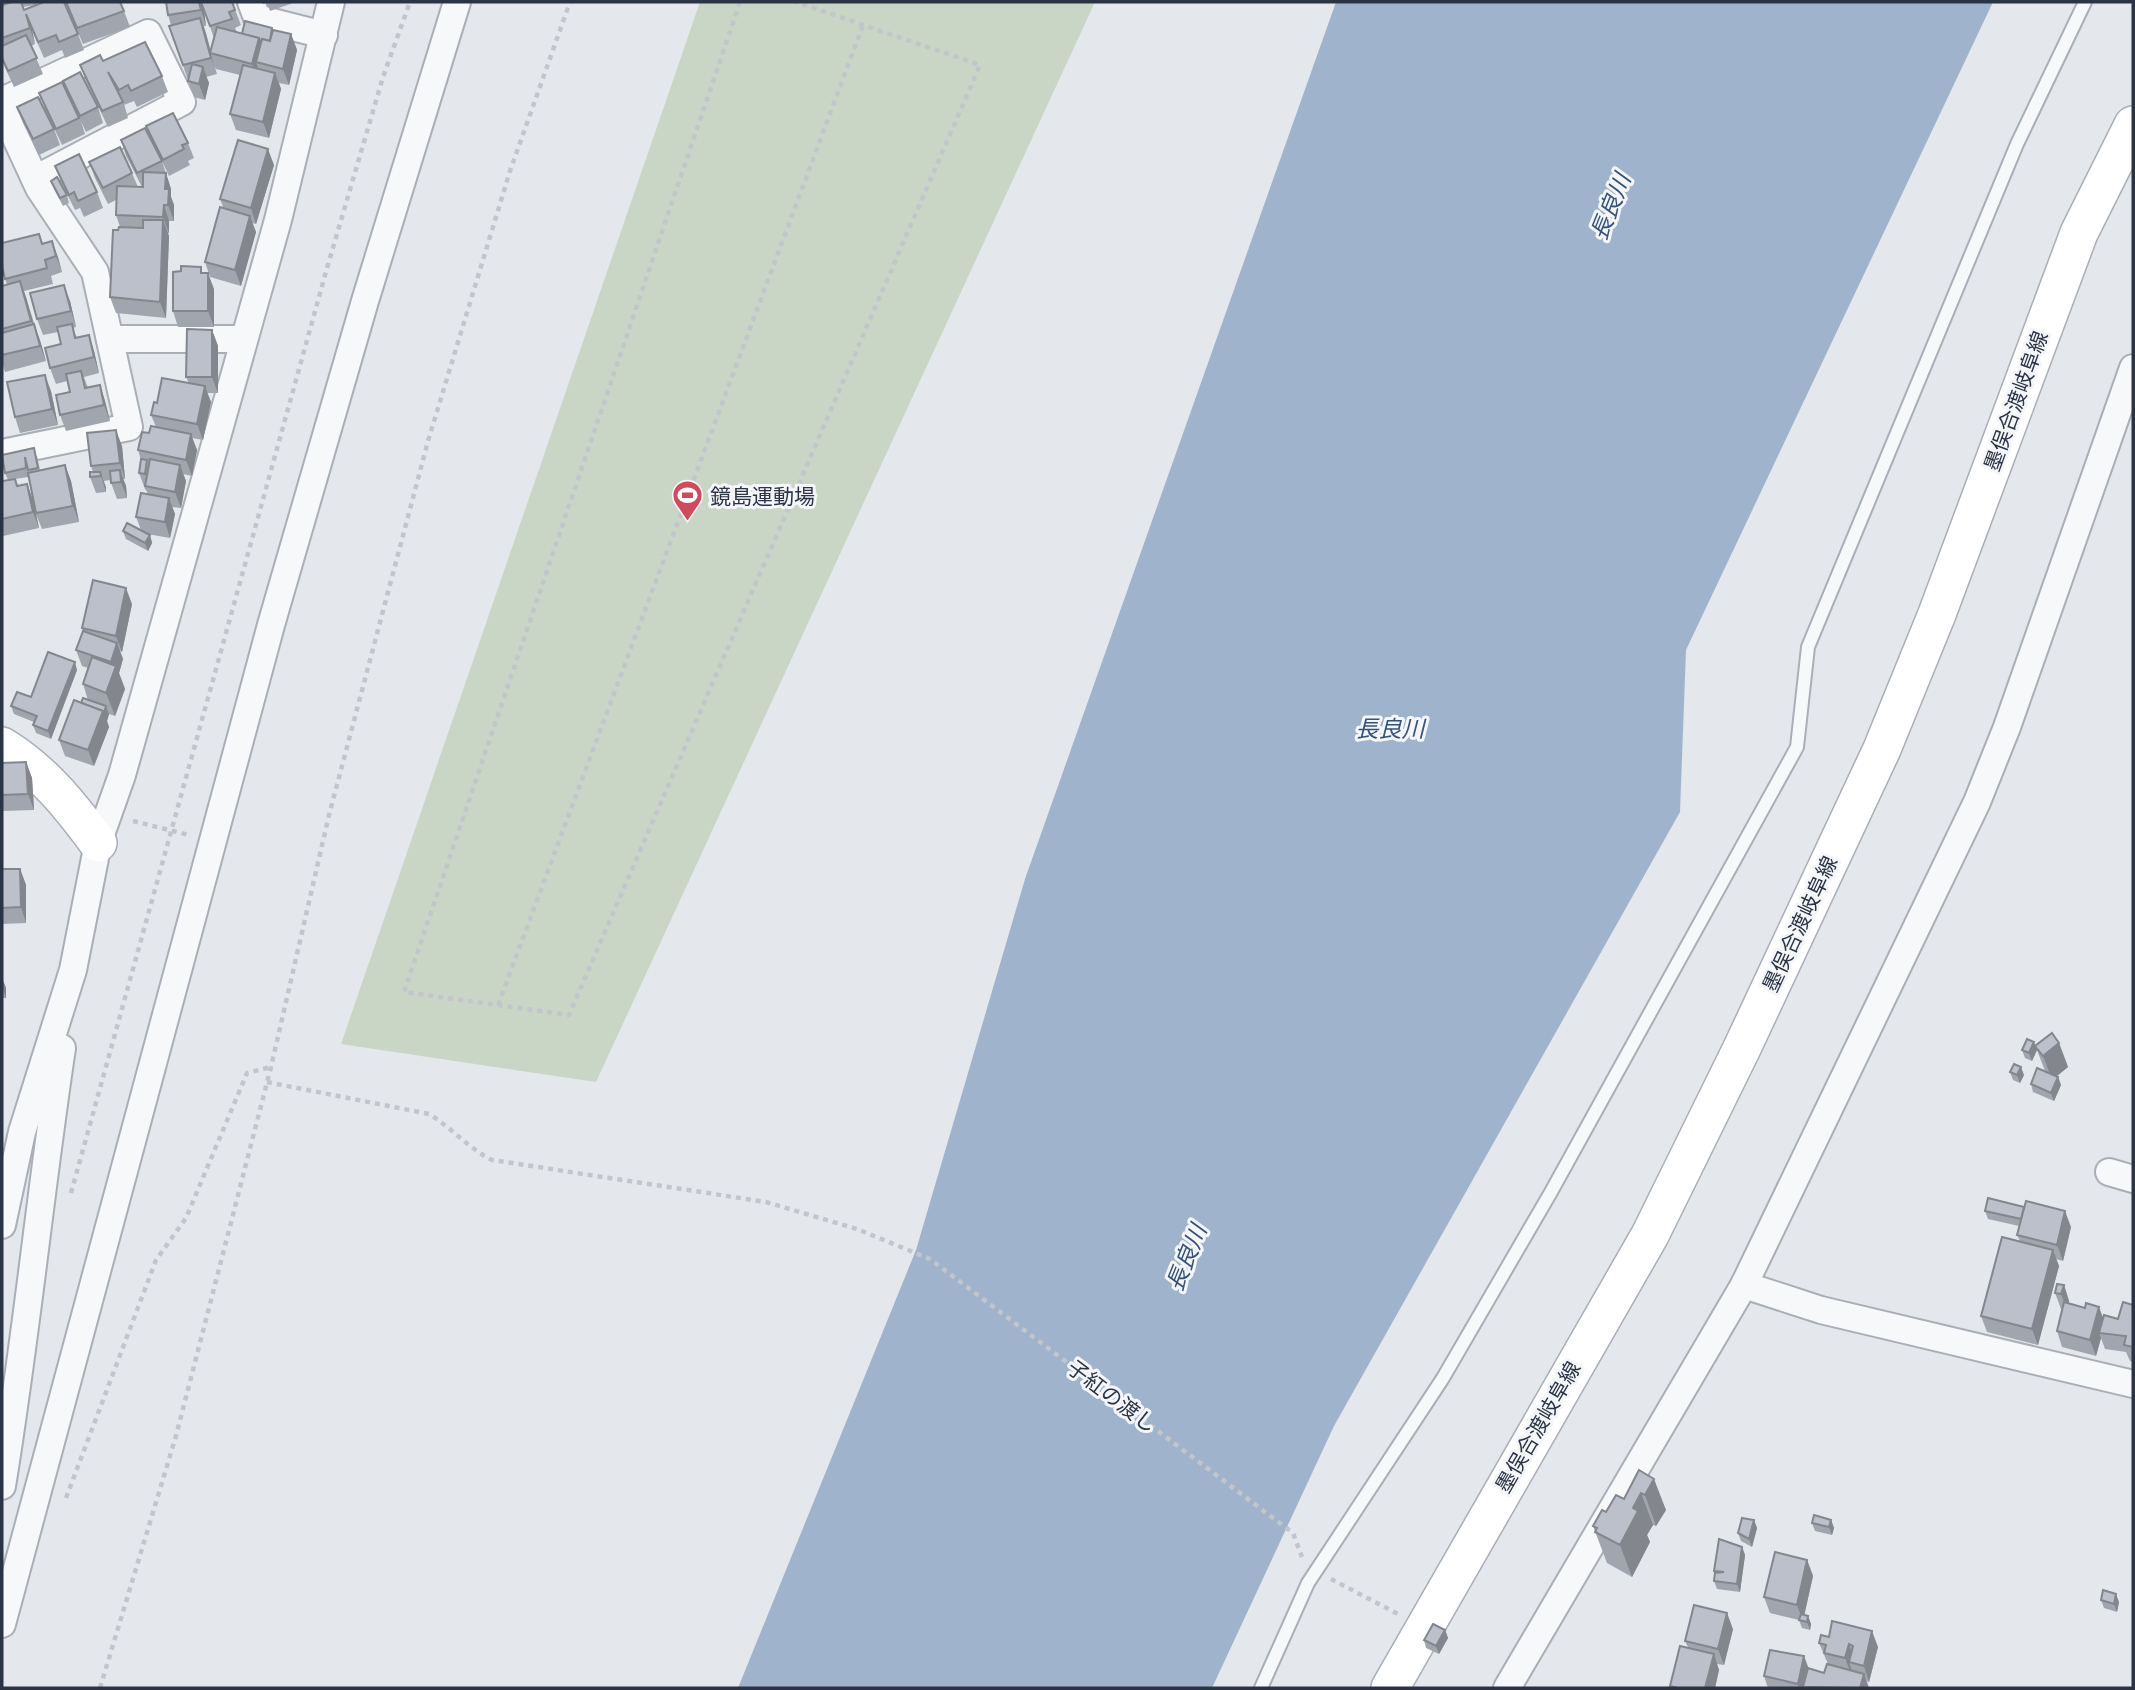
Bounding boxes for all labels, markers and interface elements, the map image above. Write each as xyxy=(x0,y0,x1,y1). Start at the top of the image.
water label: 長良川 xyxy=(1586,167,1638,244)
street label: 墨俣合渡岐阜線 xyxy=(1979,328,2053,474)
sports icon: 鏡島運動場 xyxy=(670,479,704,523)
place label: 鏡島運動場 xyxy=(710,484,815,509)
water label: 長良川 xyxy=(1356,716,1428,743)
street label: 墨俣合渡岐阜線 xyxy=(1758,852,1842,996)
water label: 長良川 xyxy=(1162,1218,1214,1295)
street label: 子紅の渡し xyxy=(1063,1354,1161,1438)
street label: 墨俣合渡岐阜線 xyxy=(1490,1357,1586,1497)

